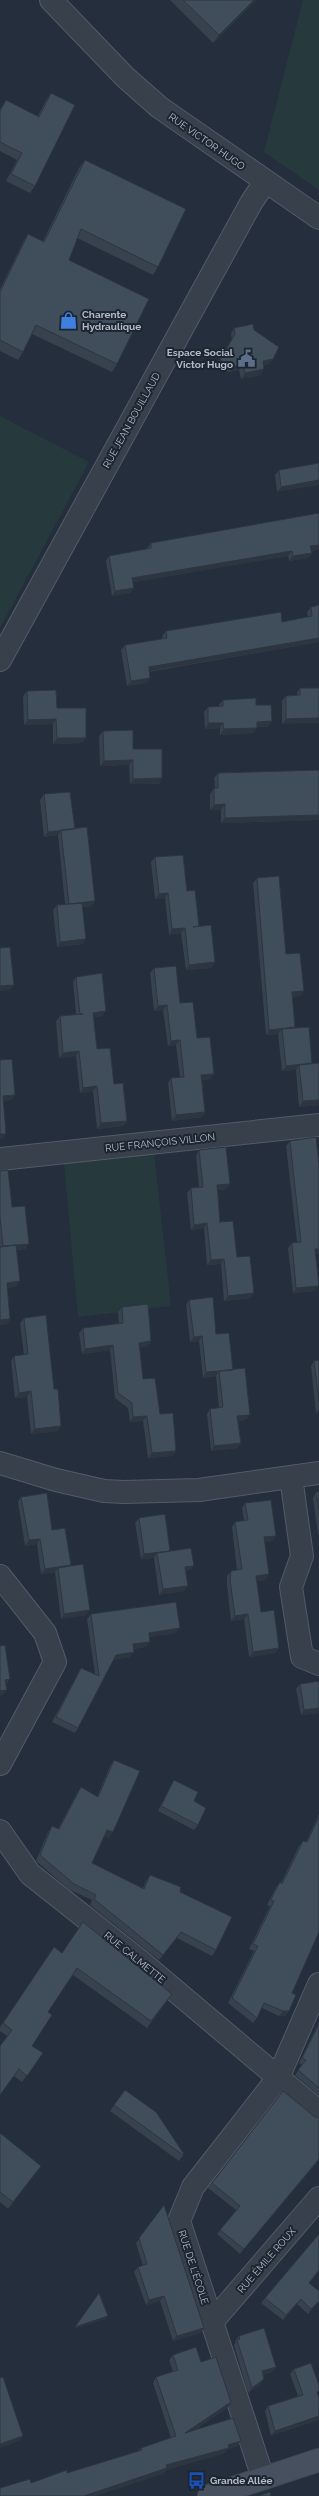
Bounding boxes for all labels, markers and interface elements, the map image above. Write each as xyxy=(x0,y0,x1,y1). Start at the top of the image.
street label: RUE VICTOR HUGO xyxy=(166,111,247,172)
place label: Charente Hydraulique xyxy=(82,309,141,332)
shop icon: Charente Hydraulique xyxy=(59,310,79,330)
place label: Espace Social Victor Hugo xyxy=(167,347,234,370)
public building icon: Espace Social Victor Hugo xyxy=(236,348,256,368)
street label: RUE JEAN BOUILLAUD xyxy=(101,371,162,470)
street label: RUE FRANÇOIS VILLON xyxy=(105,1131,216,1154)
street label: RUE CALMETTE xyxy=(102,1929,167,1985)
street label: RUE ÉMILE ROUX xyxy=(235,2225,298,2295)
street label: RUE DE L'ÉCOLE xyxy=(176,2229,211,2306)
bus stop icon: Grande Allée xyxy=(187,2470,207,2490)
place label: Grande Allée xyxy=(210,2475,272,2486)

